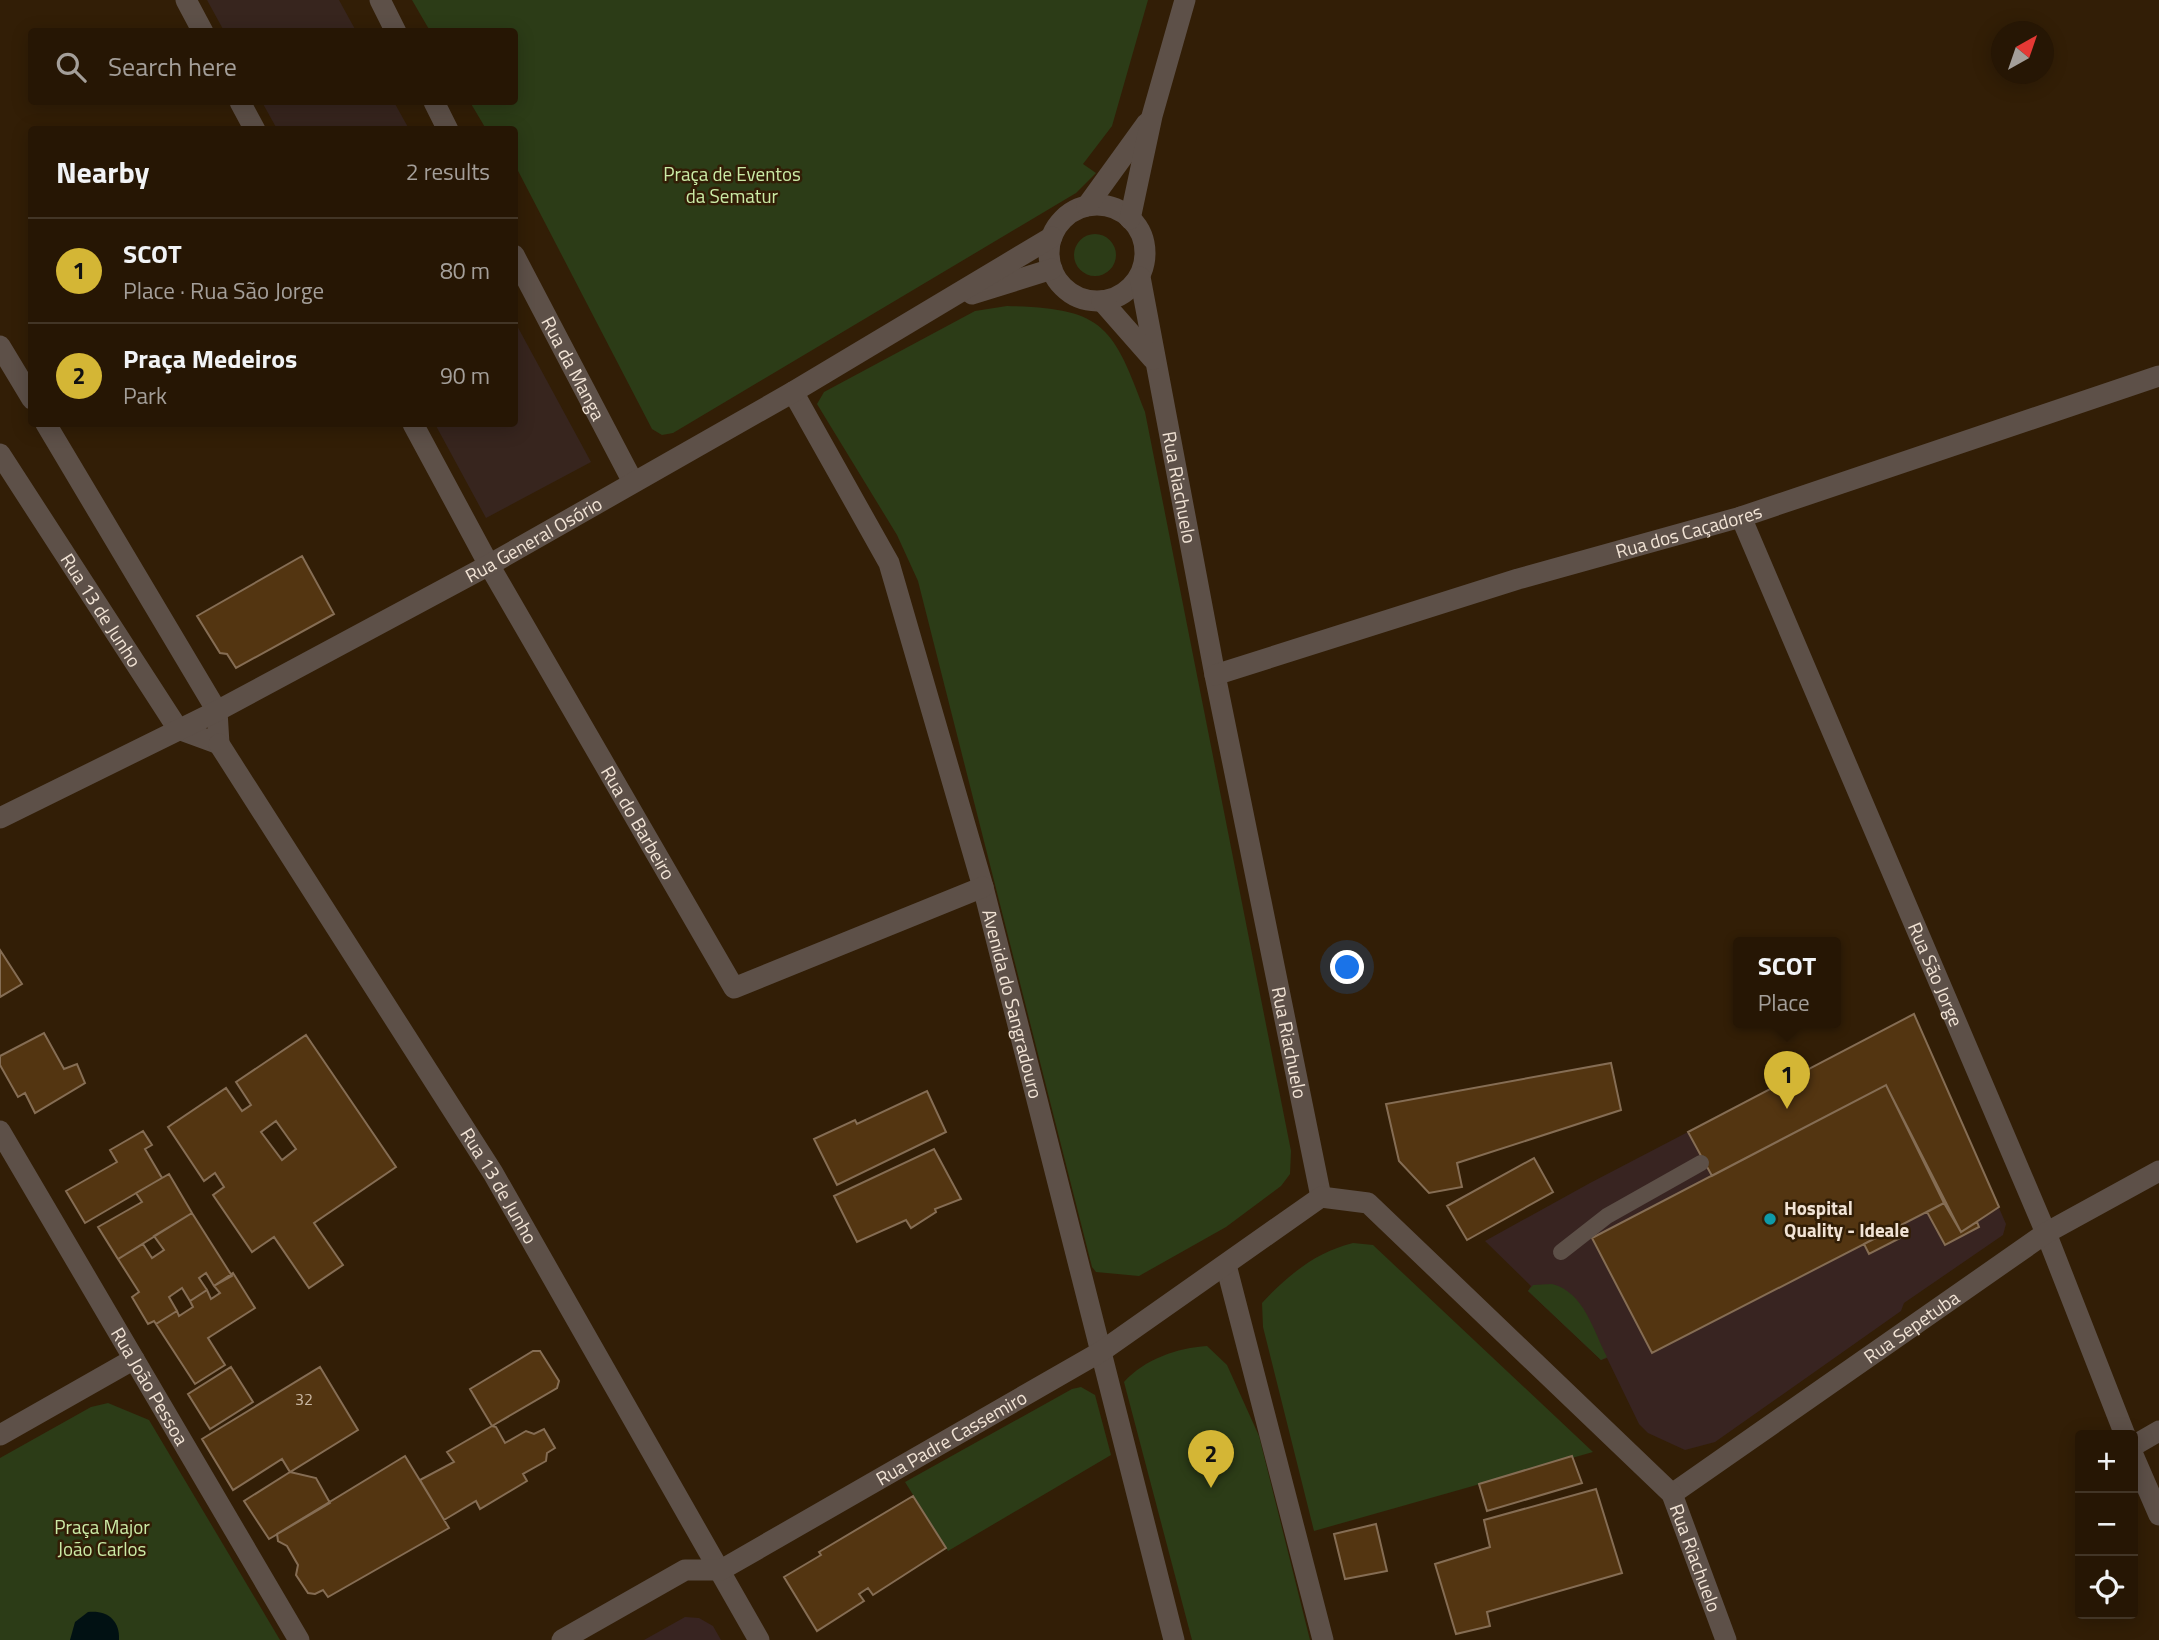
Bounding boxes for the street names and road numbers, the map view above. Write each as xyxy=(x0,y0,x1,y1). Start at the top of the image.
street label: Rua da Manga xyxy=(535,311,613,426)
street label: Rua Riachuelo xyxy=(1155,429,1205,546)
street label: Rua General Osório xyxy=(460,489,607,589)
street label: Rua dos Caçadores xyxy=(1612,496,1766,565)
street label: Rua 13 de Junho xyxy=(54,547,149,673)
street label: Rua do Barbeiro xyxy=(594,760,683,885)
street label: Avenida do Sangradouro xyxy=(975,906,1051,1102)
street label: Rua São Jorge xyxy=(1901,917,1971,1031)
street label: Rua Riachuelo xyxy=(1265,984,1316,1101)
street label: Rua 13 de Junho xyxy=(454,1122,545,1249)
street label: Rua Sepetuba xyxy=(1857,1282,1965,1370)
street label: Rua João Pessoa xyxy=(104,1321,197,1451)
street label: Rua Padre Cassemiro xyxy=(870,1382,1032,1492)
street label: Rua Riachuelo xyxy=(1663,1499,1729,1616)

